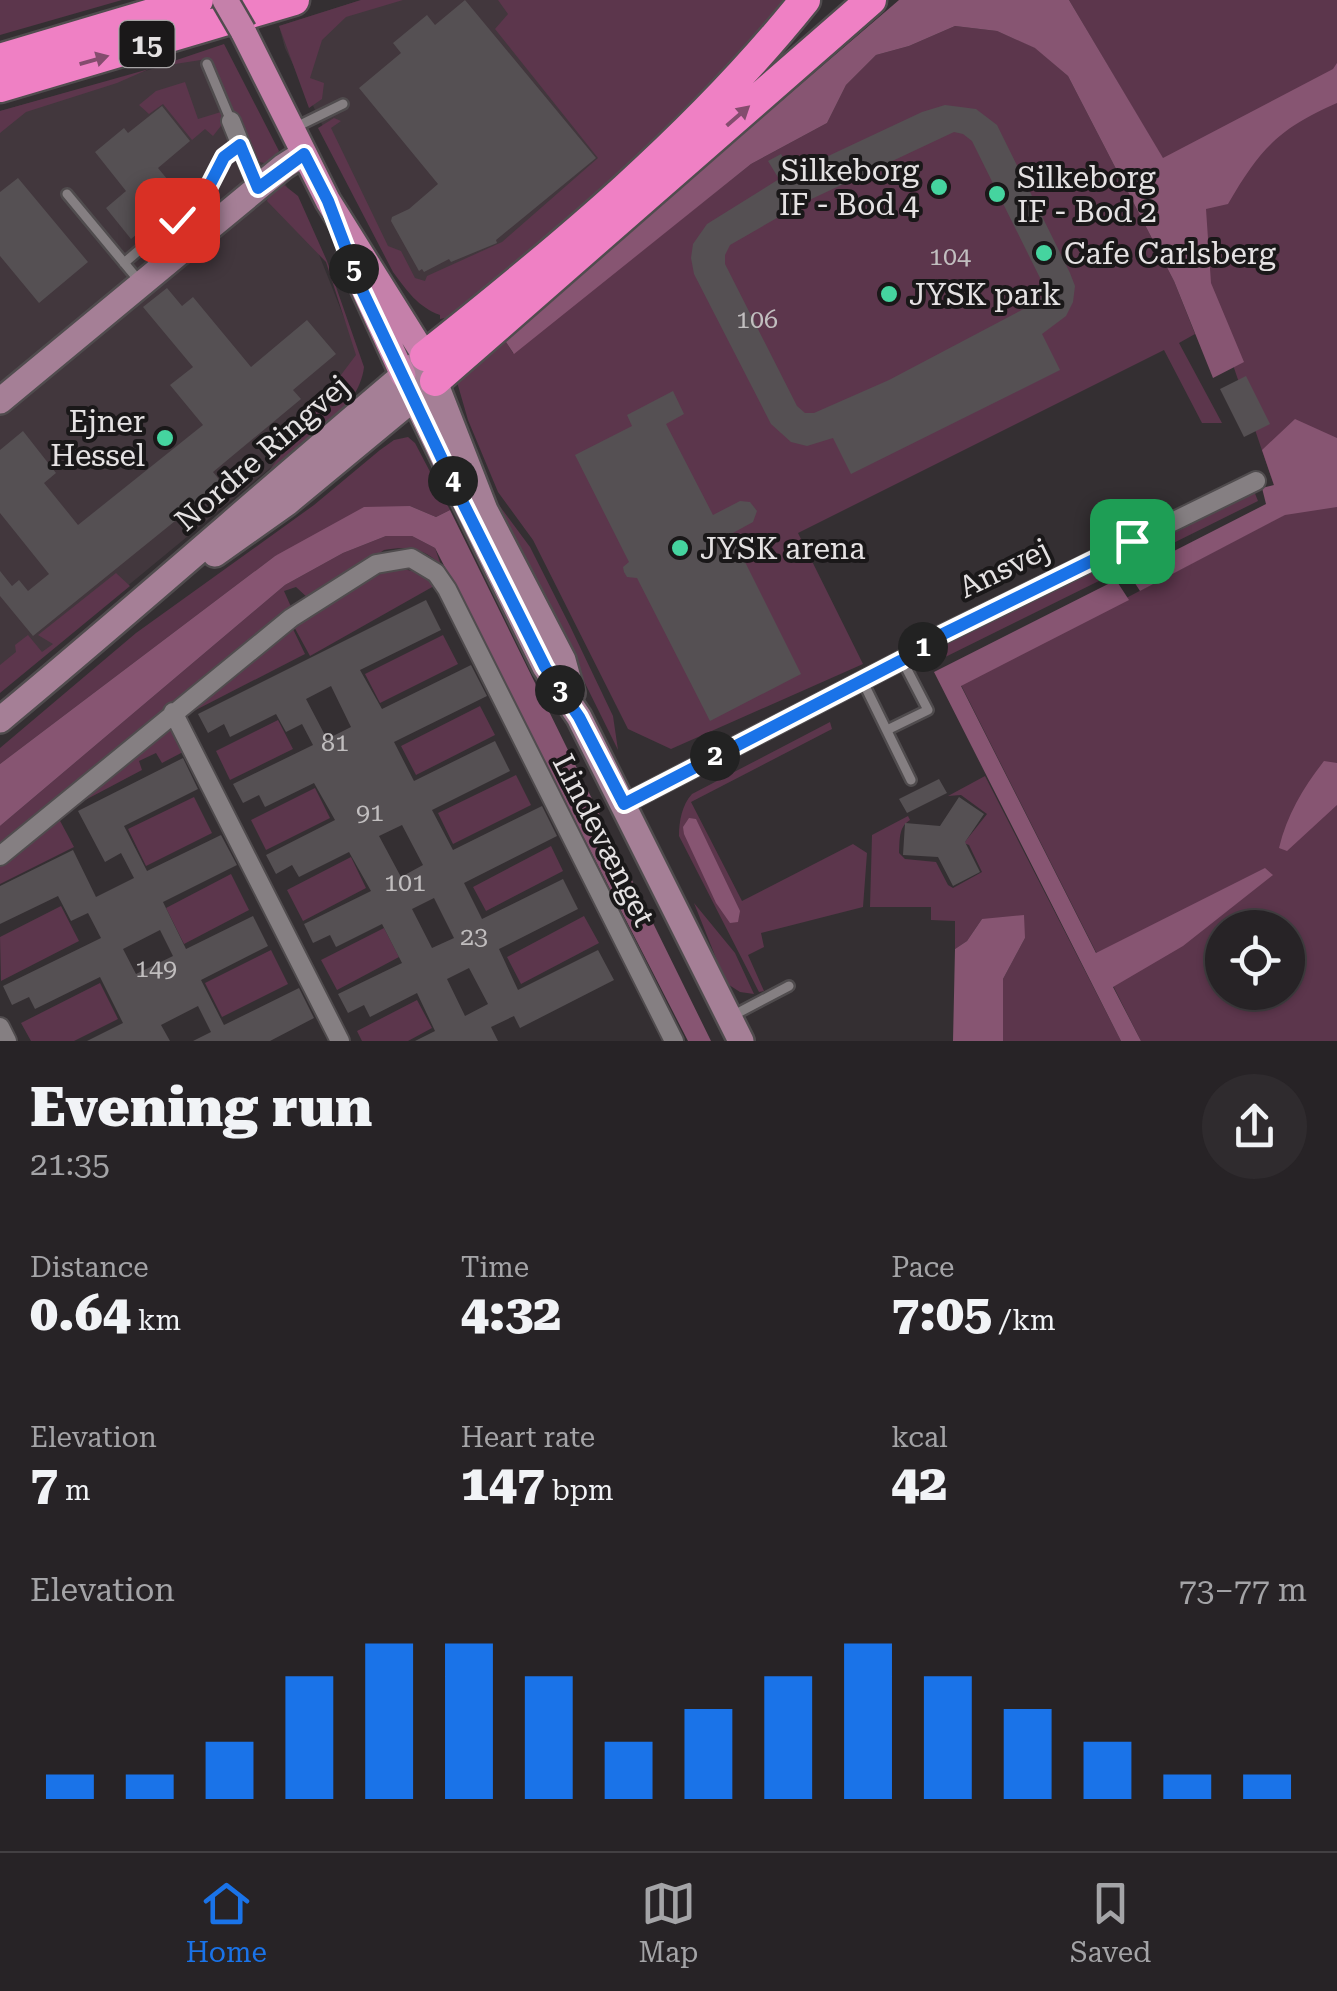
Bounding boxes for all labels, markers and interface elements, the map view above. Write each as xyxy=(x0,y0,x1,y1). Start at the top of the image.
road number: 15 xyxy=(120,21,174,67)
one-way arrow xyxy=(79,52,109,67)
one-way arrow xyxy=(726,106,751,128)
place label: Silkeborg IF - Bod 4 xyxy=(779,153,919,222)
place label: Silkeborg IF - Bod 2 xyxy=(1017,160,1157,229)
marker: Silkeborg IF - Bod 4 xyxy=(928,176,950,198)
pin xyxy=(135,178,220,263)
marker: Silkeborg IF - Bod 2 xyxy=(986,183,1008,205)
icon: check xyxy=(150,193,205,248)
place label: Cafe Carlsberg xyxy=(1064,236,1276,271)
house number: 104 xyxy=(929,242,971,271)
marker: Cafe Carlsberg xyxy=(1033,242,1055,264)
pin: 5 xyxy=(329,244,379,294)
text: 5 xyxy=(346,252,362,285)
place label: JYSK park xyxy=(909,277,1061,312)
marker: JYSK park xyxy=(878,283,900,305)
house number: 106 xyxy=(736,305,778,334)
street label: Nordre Ringvej xyxy=(168,368,356,538)
place label: Ejner Hessel xyxy=(50,404,145,473)
marker: Ejner Hessel xyxy=(154,427,176,449)
pin: 4 xyxy=(428,456,478,506)
text: 4 xyxy=(445,464,461,497)
pin xyxy=(1090,499,1175,584)
icon: arrive xyxy=(1105,514,1160,569)
place label: JYSK arena xyxy=(700,531,865,566)
street label: Ansvej xyxy=(953,531,1055,605)
marker: JYSK arena xyxy=(669,537,691,559)
pin: 1 xyxy=(898,622,948,672)
text: 1 xyxy=(915,630,931,663)
pin: 3 xyxy=(535,665,585,715)
text: 3 xyxy=(552,673,568,706)
house number: 81 xyxy=(321,728,349,757)
pin: 2 xyxy=(690,731,740,781)
text: 2 xyxy=(707,739,723,772)
street label: Lindevænget xyxy=(546,748,662,932)
house number: 91 xyxy=(356,798,384,827)
house number: 101 xyxy=(384,868,426,897)
map controls xyxy=(1205,910,1305,1010)
button: locate xyxy=(1205,910,1305,1010)
house number: 23 xyxy=(460,922,488,951)
house number: 149 xyxy=(135,954,177,983)
button: share xyxy=(1202,1074,1307,1179)
text: Evening run xyxy=(30,1075,372,1139)
text: 21:35 xyxy=(30,1145,110,1183)
text: Distance xyxy=(30,1251,149,1284)
text: Time xyxy=(461,1251,529,1284)
text: Pace xyxy=(891,1251,955,1284)
text: 0.64 xyxy=(30,1284,131,1342)
text: 4:32 xyxy=(461,1284,561,1342)
text: 7:05 xyxy=(891,1284,992,1342)
text: km xyxy=(131,1304,181,1337)
text: /km xyxy=(992,1304,1055,1337)
text: Elevation xyxy=(30,1421,157,1454)
text: Heart rate xyxy=(461,1421,595,1454)
text: kcal xyxy=(891,1421,948,1454)
text: 7 xyxy=(30,1454,58,1512)
text: 147 xyxy=(461,1454,545,1512)
text: 42 xyxy=(891,1454,947,1512)
text: m xyxy=(58,1474,91,1507)
text: bpm xyxy=(545,1474,614,1507)
text: Elevation xyxy=(30,1571,175,1609)
text: 73–77 m xyxy=(1179,1571,1307,1609)
tab: Home xyxy=(186,1876,267,1969)
tab: Map xyxy=(639,1876,698,1969)
tab: Saved xyxy=(1070,1876,1151,1969)

